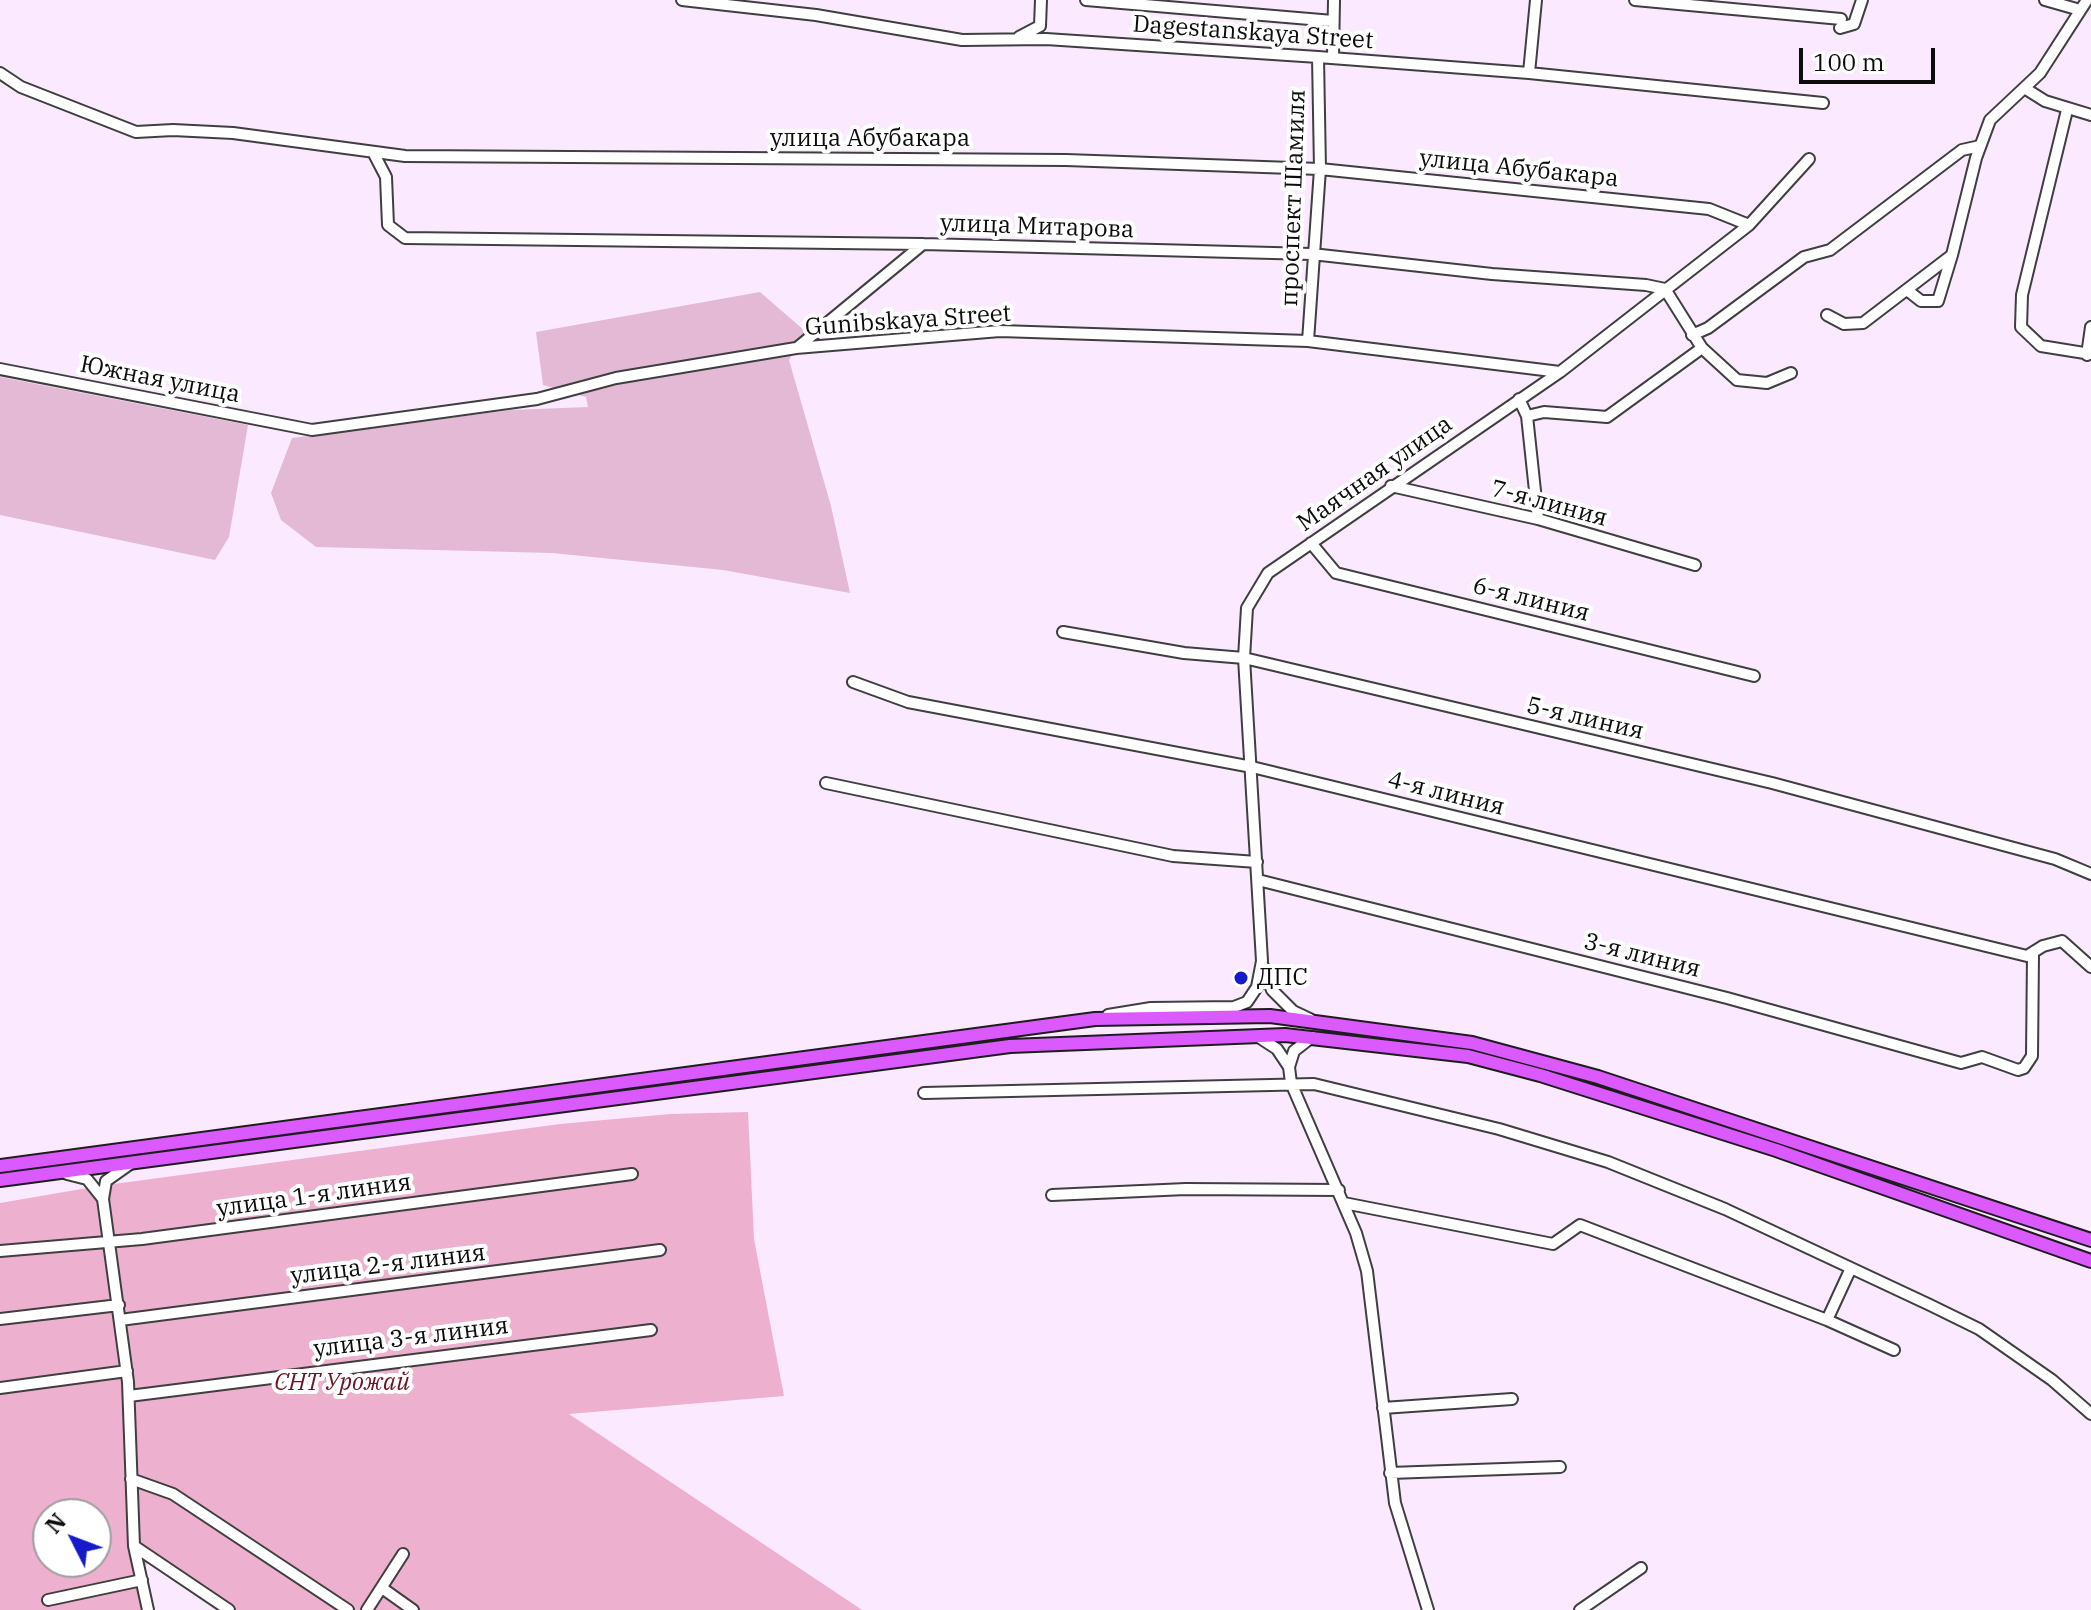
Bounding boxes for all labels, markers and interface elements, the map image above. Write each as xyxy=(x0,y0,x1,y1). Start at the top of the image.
street label: Dagestanskaya Street xyxy=(1132,10,1374,56)
scale bar xyxy=(1803,32,1939,82)
text: 100 m xyxy=(1813,46,1885,78)
street label: проспект Шамиля xyxy=(1276,89,1312,307)
street label: улица Абубакара xyxy=(770,125,970,153)
street label: улица Абубакара xyxy=(1418,144,1620,194)
street label: улица Митарова xyxy=(939,209,1135,245)
street label: Gunibskaya Street xyxy=(804,299,1012,343)
street label: Южная улица xyxy=(78,350,242,410)
street label: Маячная улица xyxy=(1292,410,1458,538)
street label: 7-я линия xyxy=(1488,475,1610,533)
street label: 6-я линия xyxy=(1470,572,1592,628)
street label: 5-я линия xyxy=(1524,692,1646,746)
street label: 4-я линия xyxy=(1385,766,1507,822)
street label: 3-я линия xyxy=(1581,928,1703,984)
place label: ДПС xyxy=(1257,964,1308,992)
marker: ДПС xyxy=(1232,969,1250,987)
street label: улица 1-я линия xyxy=(215,1168,413,1224)
street label: улица 2-я линия xyxy=(289,1239,487,1291)
street label: улица 3-я линия xyxy=(312,1312,510,1364)
park label: СНТ Урожай xyxy=(274,1369,410,1397)
north arrow xyxy=(32,1498,112,1578)
text: N xyxy=(39,1507,72,1539)

